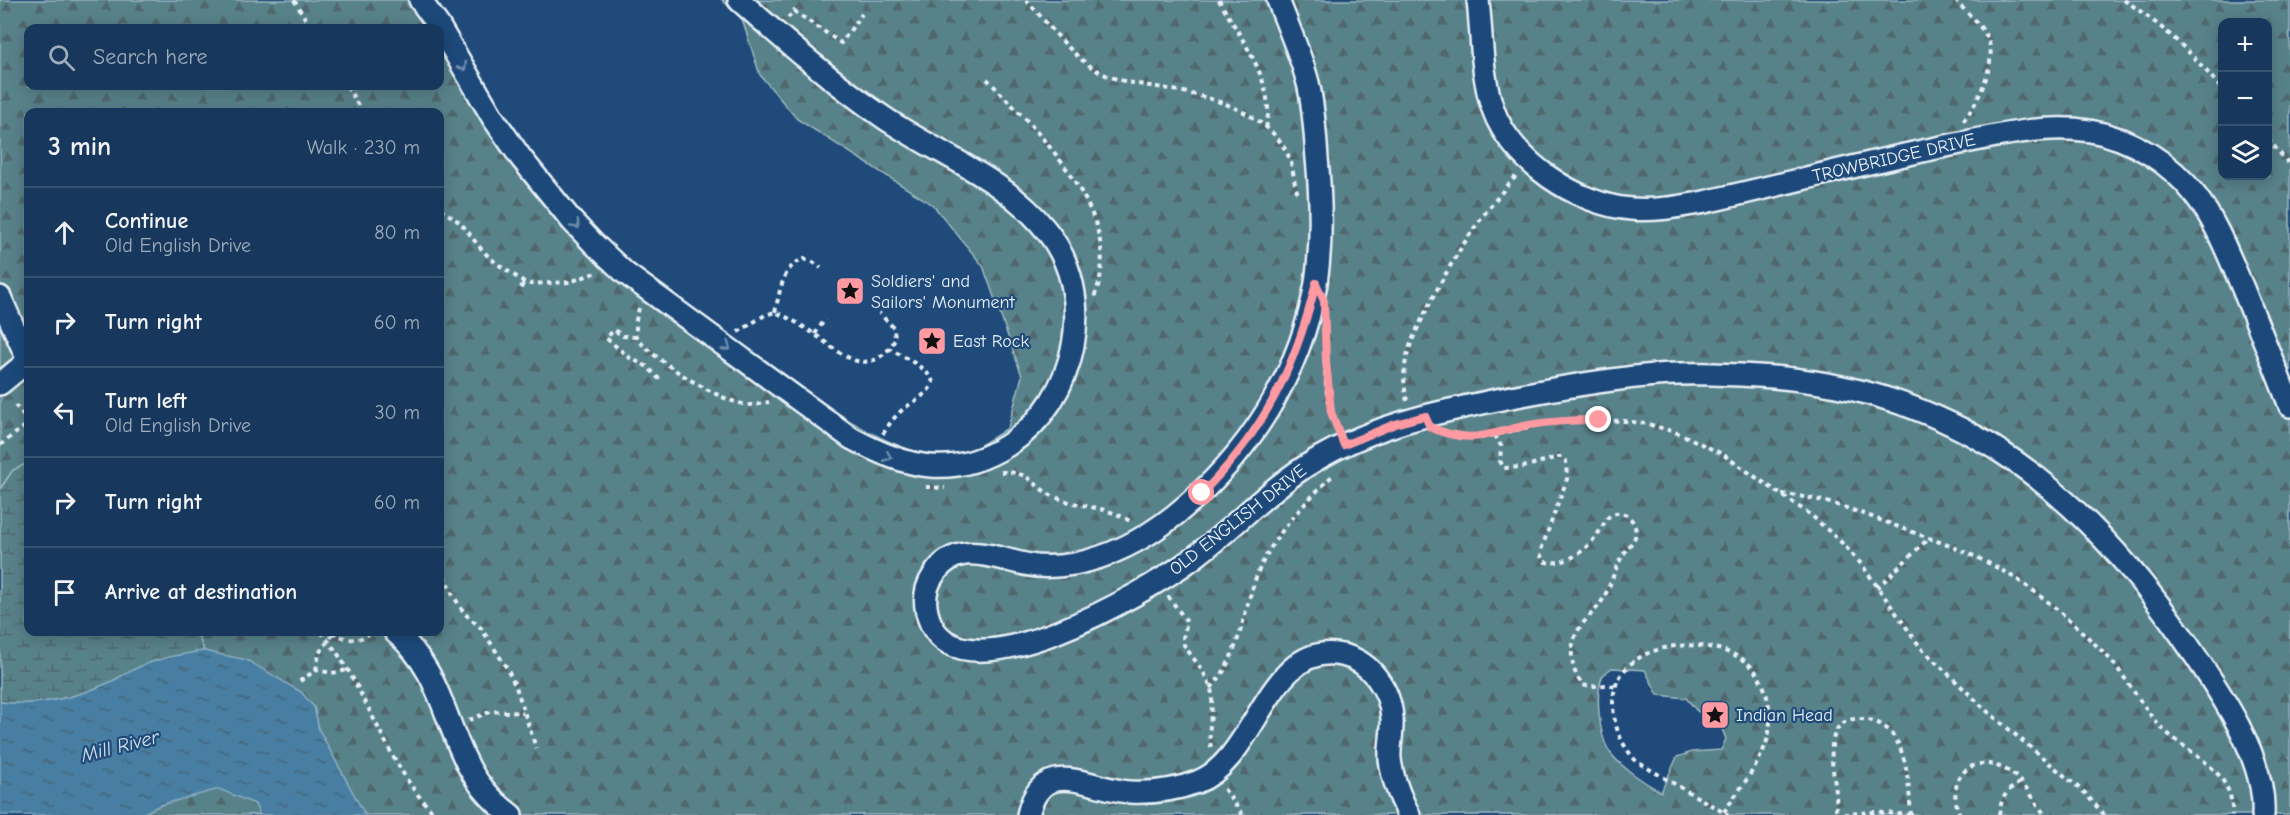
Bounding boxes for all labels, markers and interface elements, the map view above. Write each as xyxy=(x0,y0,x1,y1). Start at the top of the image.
map controls xyxy=(2218,18,2272,180)
button: + xyxy=(2218,18,2272,72)
search box xyxy=(24,24,444,90)
icon: search xyxy=(45,41,78,74)
text: Search here xyxy=(93,44,208,70)
one-way arrow xyxy=(456,61,468,71)
button: − xyxy=(2218,72,2272,126)
button: layers xyxy=(2218,126,2272,180)
street label: TROWBRIDGE DRIVE xyxy=(1810,129,1978,187)
text: 3 min xyxy=(48,132,111,162)
text: Walk · 230 m xyxy=(307,136,420,159)
text: Continue xyxy=(105,208,188,234)
icon: ahead xyxy=(48,216,81,249)
one-way arrow xyxy=(569,219,580,229)
text: 80 m xyxy=(374,221,420,244)
text: Old English Drive xyxy=(105,234,251,257)
place label: Soldiers' and Sailors' Monument xyxy=(871,271,1016,313)
place icon: Soldiers' and Sailors' Monument xyxy=(834,275,866,307)
icon: right xyxy=(48,306,81,339)
text: Turn right xyxy=(105,309,202,335)
text: 60 m xyxy=(374,311,420,334)
place icon: East Rock xyxy=(916,325,948,357)
place label: East Rock xyxy=(953,331,1029,352)
one-way arrow xyxy=(721,340,732,351)
text: Turn left xyxy=(105,388,187,414)
icon: left xyxy=(48,396,81,429)
text: 30 m xyxy=(374,401,420,424)
route end xyxy=(1585,406,1611,432)
text: Old English Drive xyxy=(105,414,251,437)
one-way arrow xyxy=(882,450,893,462)
street label: OLD ENGLISH DRIVE xyxy=(1165,460,1311,580)
route start xyxy=(1188,479,1214,505)
icon: right xyxy=(48,486,81,519)
text: Turn right xyxy=(105,489,202,515)
text: 60 m xyxy=(374,491,420,514)
icon: arrive xyxy=(48,576,81,609)
text: Arrive at destination xyxy=(105,579,297,605)
place icon: Indian Head xyxy=(1699,699,1731,731)
place label: Indian Head xyxy=(1736,705,1833,726)
water label: Mill River xyxy=(78,725,162,767)

